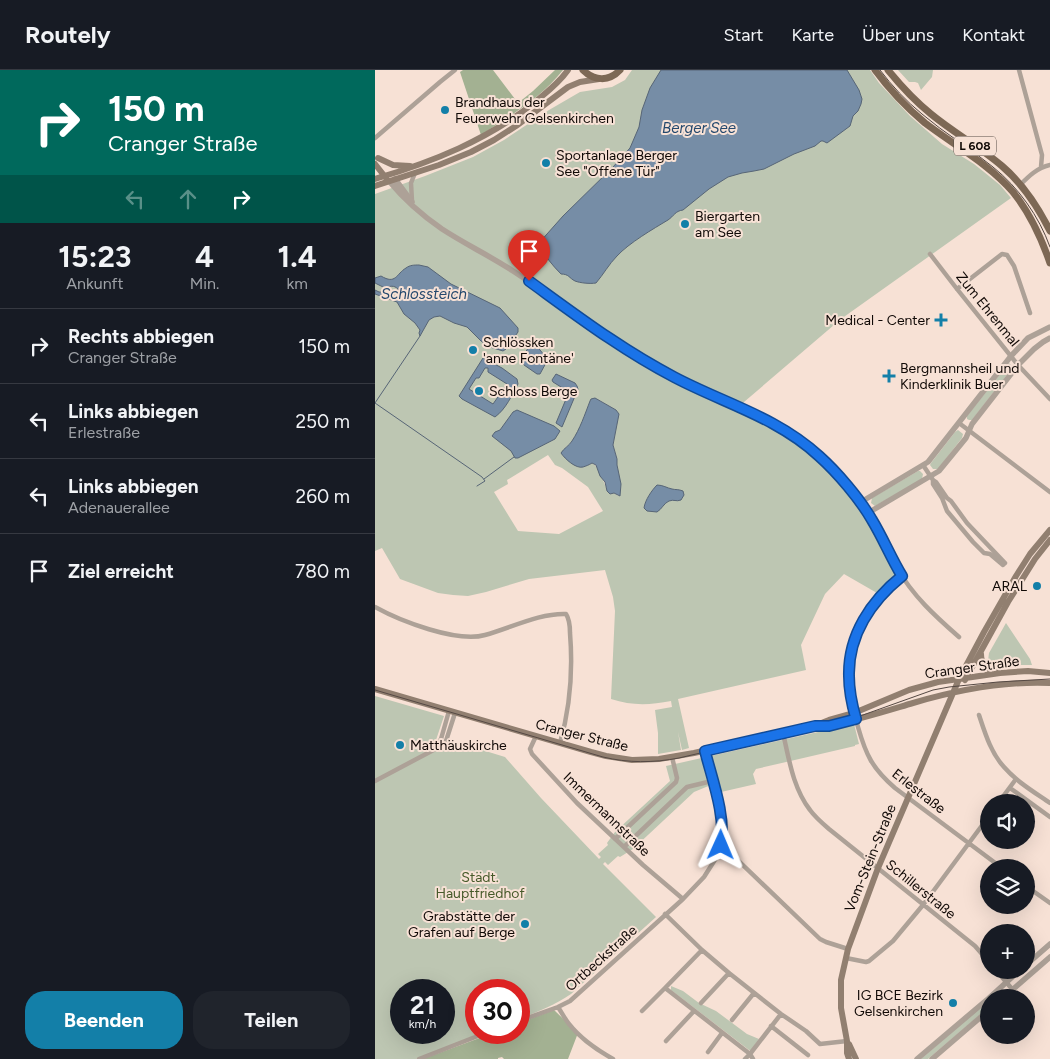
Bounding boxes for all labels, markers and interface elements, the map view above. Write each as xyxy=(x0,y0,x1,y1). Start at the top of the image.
text: Routely xyxy=(25,20,111,49)
text: Start xyxy=(724,24,763,46)
text: Karte xyxy=(791,24,834,46)
text: Über uns xyxy=(862,24,934,46)
text: Kontakt xyxy=(962,24,1025,46)
text: 150 m xyxy=(108,88,205,130)
icon: right xyxy=(25,90,90,155)
place label: Brandhaus der Feuerwehr Gelsenkirchen xyxy=(455,94,614,127)
marker: Brandhaus der Feuerwehr Gelsenkirchen xyxy=(439,104,451,116)
water label: Berger See xyxy=(662,119,736,137)
text: Cranger Straße xyxy=(108,130,258,157)
road number: L 608 xyxy=(954,136,996,155)
place label: Sportanlage Berger See "Offene Tür" xyxy=(556,147,677,180)
marker: Sportanlage Berger See "Offene Tür" xyxy=(540,157,552,169)
icon: left xyxy=(121,185,149,213)
icon: ahead xyxy=(174,185,202,213)
icon: right xyxy=(227,185,255,213)
place label: Biergarten am See xyxy=(695,208,760,241)
marker: Biergarten am See xyxy=(679,218,691,230)
pin xyxy=(508,230,550,281)
icon: arrive xyxy=(515,237,543,265)
text: 15:23 xyxy=(58,238,131,275)
text: 4 xyxy=(195,238,214,275)
text: 1.4 xyxy=(278,238,317,275)
street label: Zum Ehrenmal xyxy=(952,269,1023,350)
text: Ankunft xyxy=(66,274,124,293)
text: Min. xyxy=(190,274,219,293)
text: km xyxy=(286,274,308,293)
water label: Schlossteich xyxy=(381,285,467,303)
place label: Medical - Center xyxy=(825,312,930,329)
marker: Medical - Center xyxy=(934,313,948,327)
text: Rechts abbiegen xyxy=(68,325,214,348)
icon: right xyxy=(25,332,53,360)
place label: Schlössken 'anne Fontäne' xyxy=(483,334,574,367)
text: 150 m xyxy=(298,335,350,358)
marker: Schlössken 'anne Fontäne' xyxy=(467,344,479,356)
text: Cranger Straße xyxy=(68,348,177,367)
place label: Bergmannsheil und Kinderklinik Buer xyxy=(900,360,1019,393)
marker: Bergmannsheil und Kinderklinik Buer xyxy=(882,369,896,383)
place label: Schloss Berge xyxy=(489,383,578,400)
marker: Schloss Berge xyxy=(473,385,485,397)
text: Links abbiegen xyxy=(68,400,199,423)
icon: left xyxy=(25,407,53,435)
text: 250 m xyxy=(295,410,350,433)
text: Erlestraße xyxy=(68,423,140,442)
text: Links abbiegen xyxy=(68,475,199,498)
icon: left xyxy=(25,482,53,510)
text: 260 m xyxy=(296,485,350,508)
text: Adenauerallee xyxy=(68,498,170,517)
icon: arrive xyxy=(25,557,53,585)
text: Ziel erreicht xyxy=(68,560,174,583)
text: 780 m xyxy=(295,560,350,583)
place label: ARAL xyxy=(992,578,1028,595)
marker: ARAL xyxy=(1031,580,1043,592)
street label: Cranger Straße xyxy=(924,652,1021,683)
street label: Cranger Straße xyxy=(534,716,630,755)
place label: Matthäuskirche xyxy=(410,737,507,754)
marker: Matthäuskirche xyxy=(394,739,406,751)
street label: Erlestraße xyxy=(889,765,949,818)
street label: Immermannstraße xyxy=(560,769,654,860)
map controls xyxy=(980,794,1035,1044)
button: sound xyxy=(980,794,1035,849)
street label: Vom-Stein-Straße xyxy=(841,801,900,915)
position arrow xyxy=(694,818,746,870)
street label: Schillerstraße xyxy=(882,856,959,923)
button: layers xyxy=(980,859,1035,914)
park label: Städt. Hauptfriedhof xyxy=(435,869,525,902)
place label: Grabstätte der Grafen auf Berge xyxy=(408,908,515,941)
marker: Grabstätte der Grafen auf Berge xyxy=(519,918,531,930)
street label: Ortbeckstraße xyxy=(562,922,641,995)
button: + xyxy=(980,924,1035,979)
speed limit sign: 30 xyxy=(465,979,530,1044)
place label: IG BCE Bezirk Gelsenkirchen xyxy=(854,987,943,1020)
button: − xyxy=(980,989,1035,1044)
text: 21 xyxy=(410,990,435,1020)
button: Beenden xyxy=(25,991,183,1049)
button: Teilen xyxy=(193,991,350,1049)
marker: IG BCE Bezirk Gelsenkirchen xyxy=(947,997,959,1009)
text: km/h xyxy=(409,1017,436,1031)

